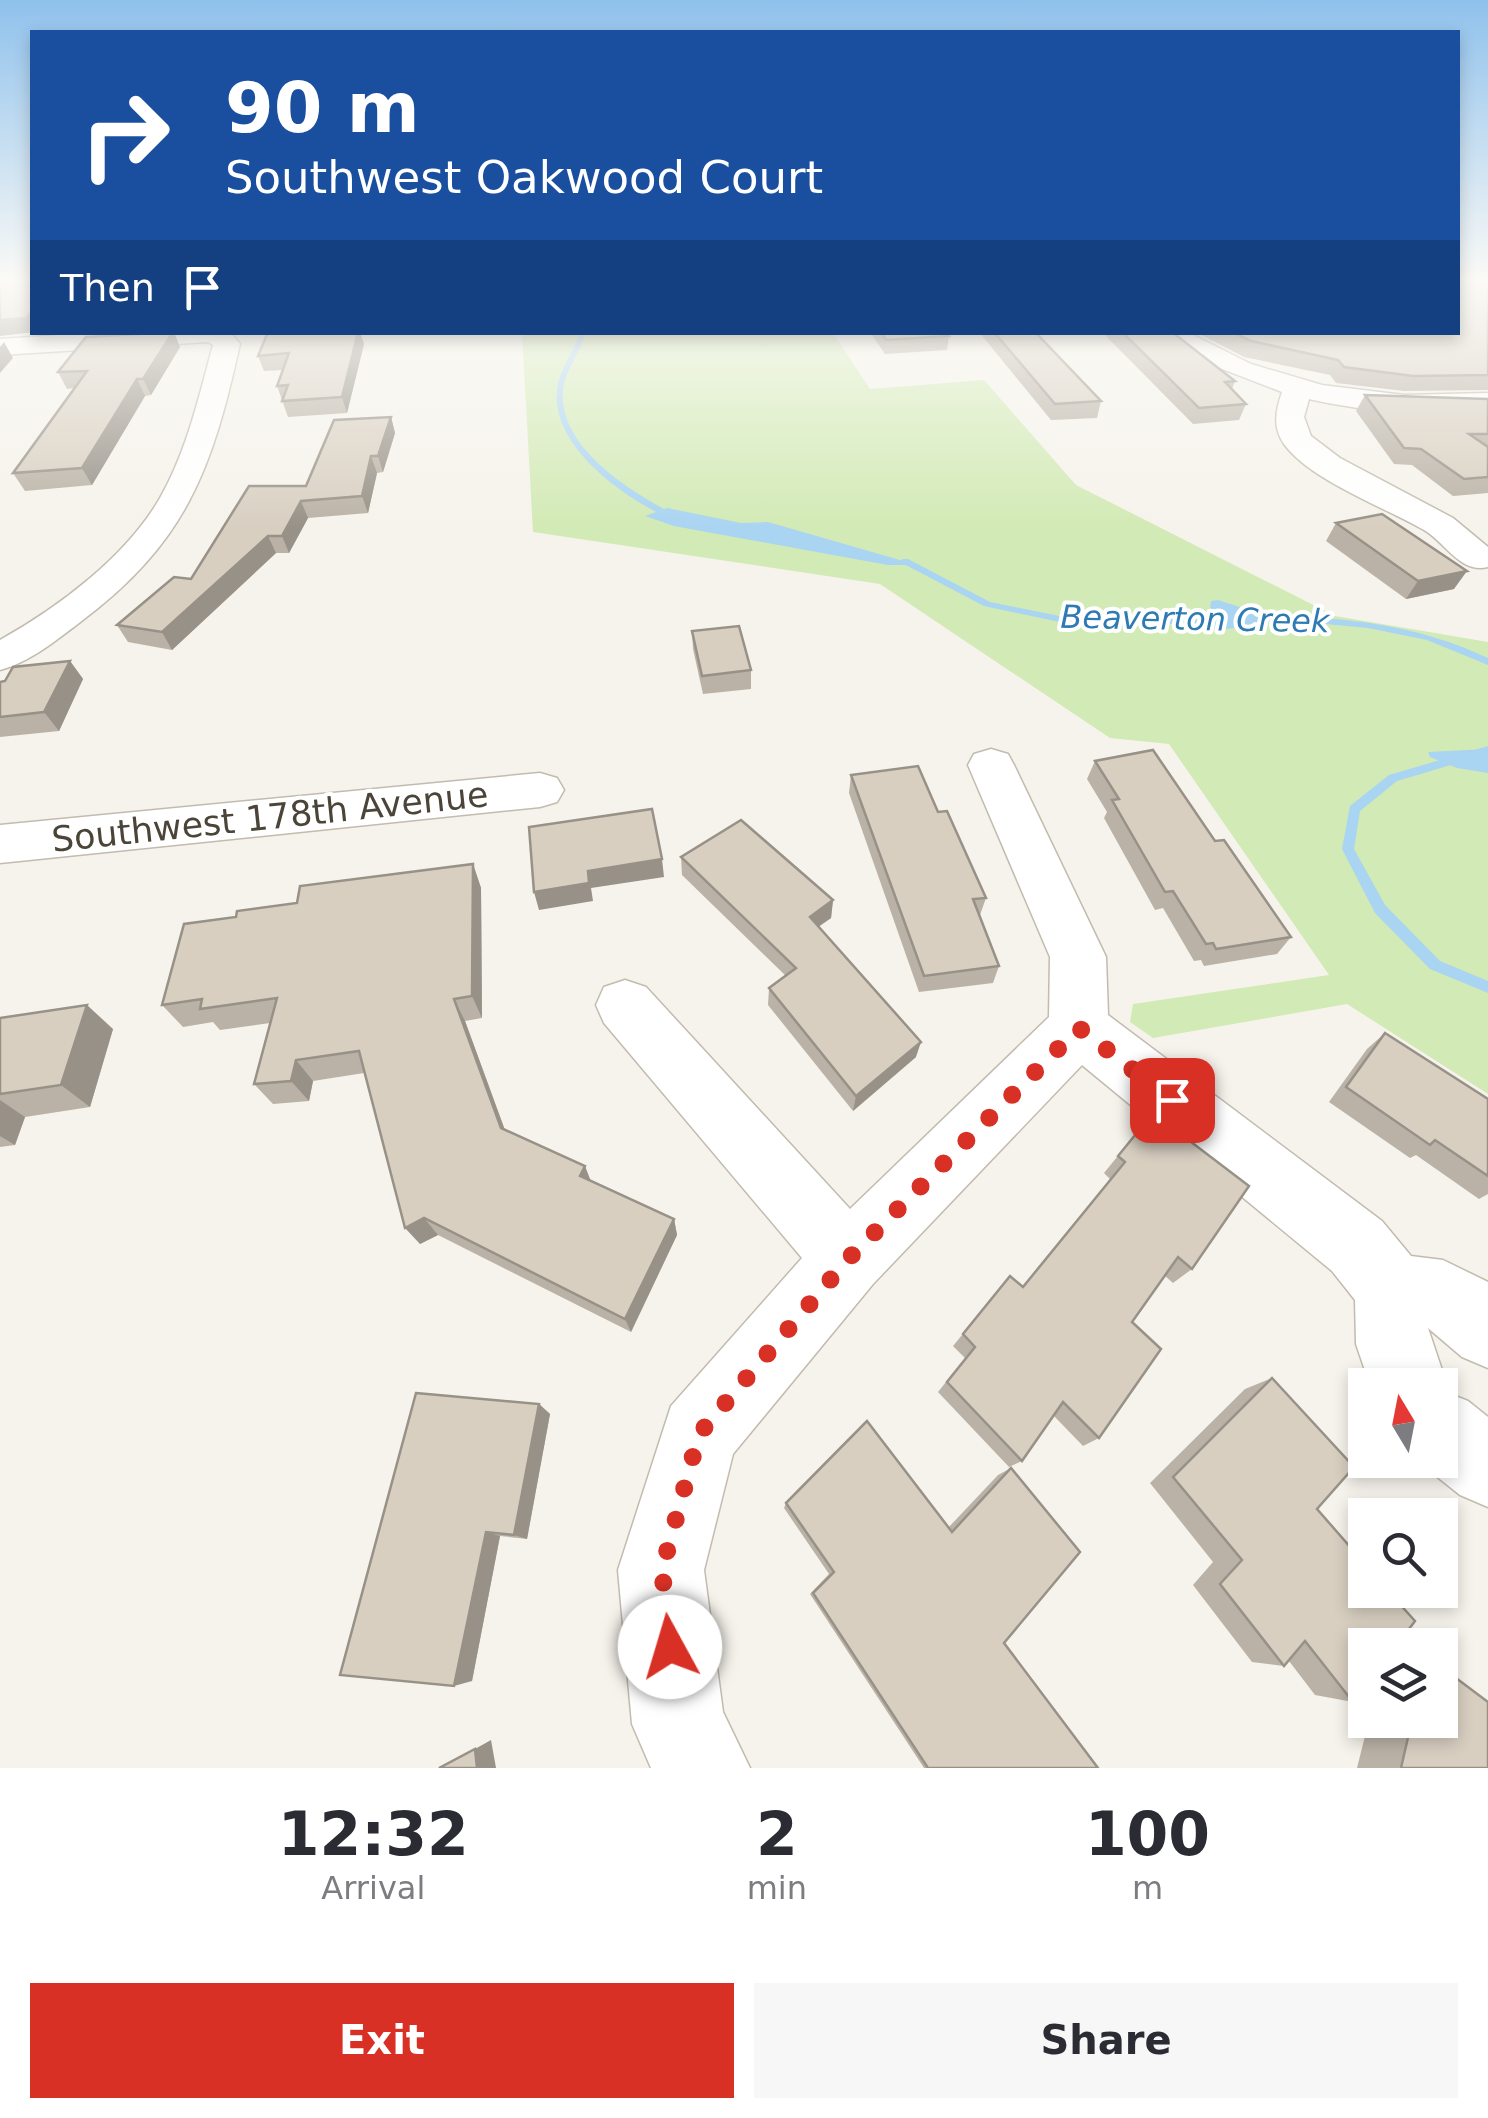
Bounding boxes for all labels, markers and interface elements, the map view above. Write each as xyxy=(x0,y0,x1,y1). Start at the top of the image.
text: 90 m xyxy=(225,67,420,149)
icon: right xyxy=(60,70,190,200)
text: Southwest Oakwood Court xyxy=(225,151,823,204)
icon: arrive xyxy=(175,260,230,315)
text: Then xyxy=(60,266,155,310)
water label: Beaverton Creek xyxy=(1060,598,1331,640)
street label: Southwest 178th Avenue xyxy=(50,774,490,860)
pin xyxy=(1130,1058,1215,1143)
icon: arrive xyxy=(1145,1073,1200,1128)
north arrow xyxy=(1348,1368,1458,1478)
map controls xyxy=(1348,1368,1458,1738)
button: search xyxy=(1348,1498,1458,1608)
position arrow xyxy=(618,1595,722,1699)
button: layers xyxy=(1348,1628,1458,1738)
text: 12:32 xyxy=(278,1799,469,1869)
text: 2 xyxy=(756,1799,798,1869)
text: 100 xyxy=(1085,1799,1210,1869)
text: Arrival xyxy=(321,1869,425,1907)
text: min xyxy=(747,1869,807,1907)
text: m xyxy=(1132,1869,1163,1907)
button: Exit xyxy=(30,1983,734,2098)
button: Share xyxy=(754,1983,1458,2098)

